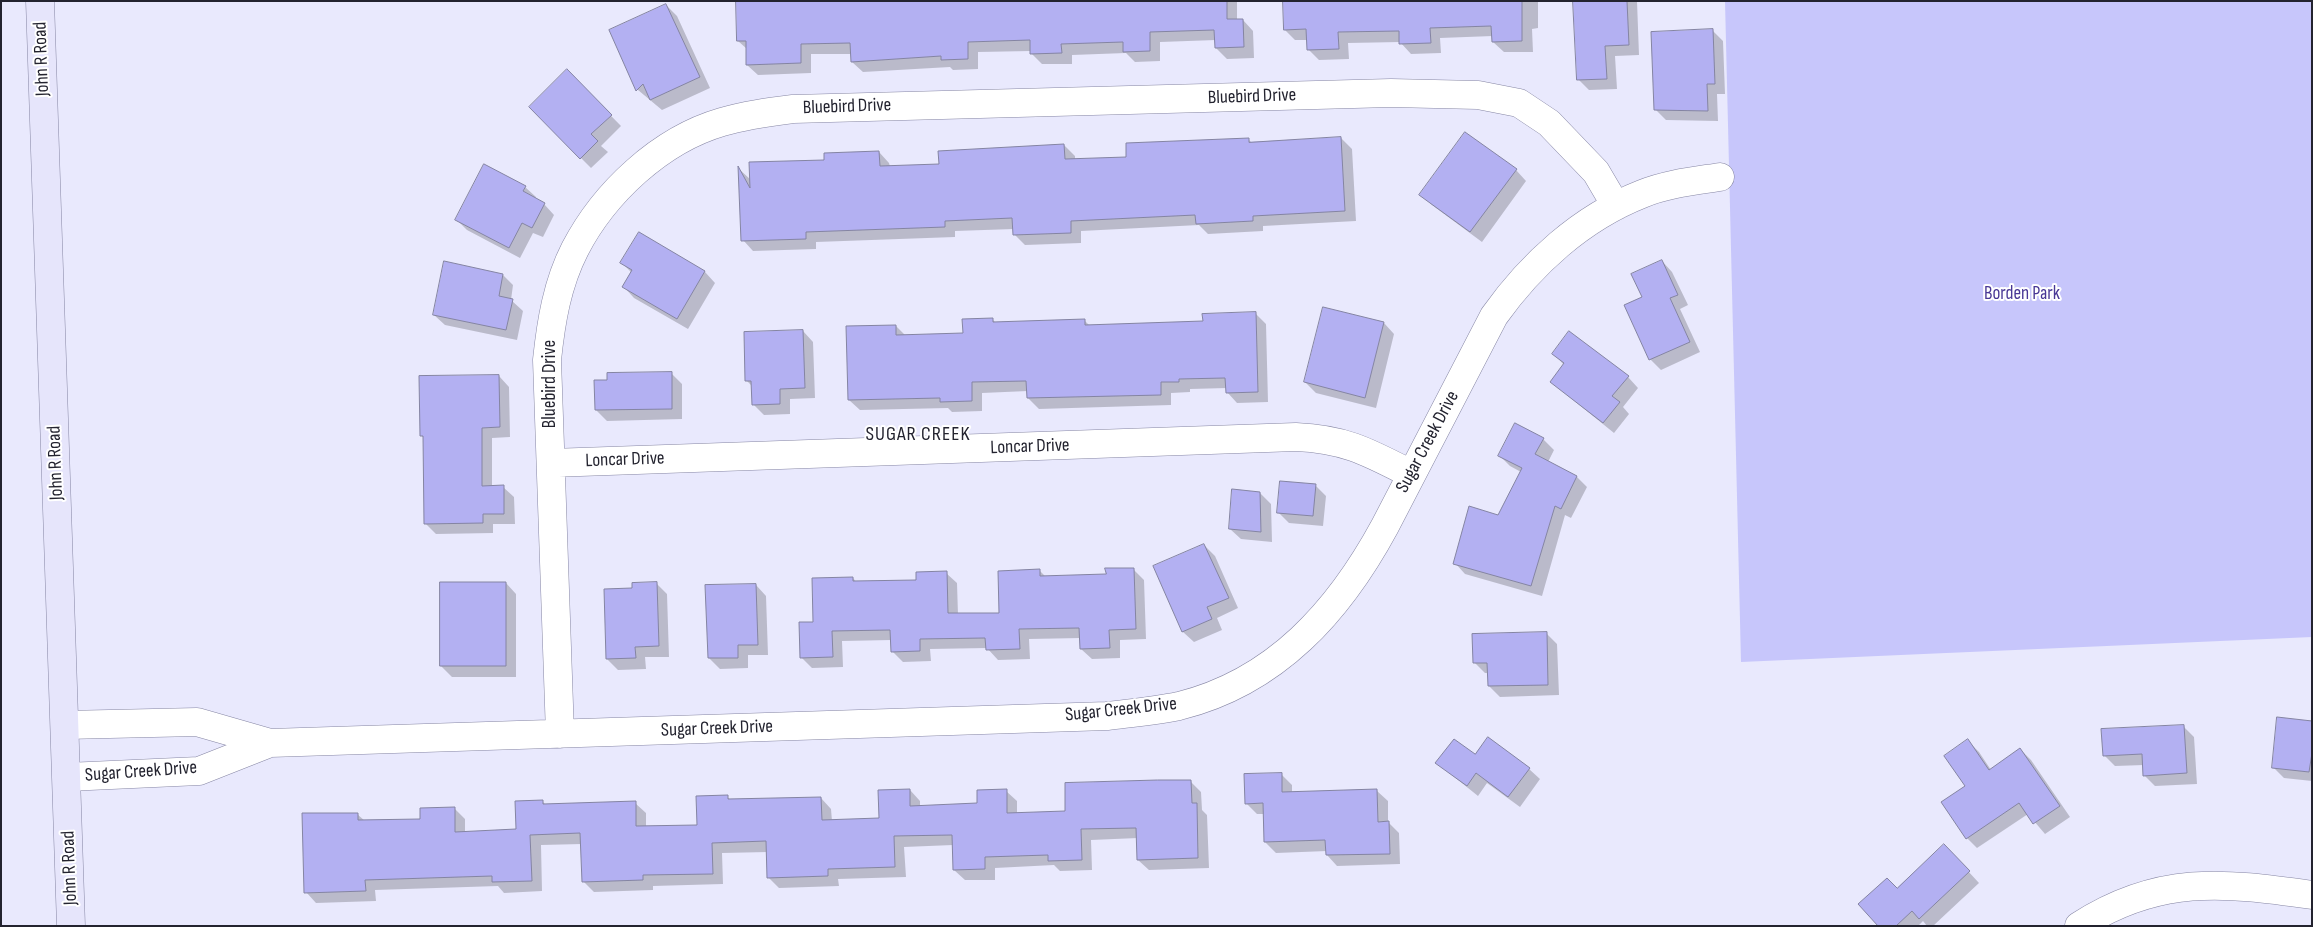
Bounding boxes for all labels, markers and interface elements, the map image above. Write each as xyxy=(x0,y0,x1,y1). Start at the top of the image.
street label: John R Road xyxy=(29,21,55,97)
street label: Bluebird Drive xyxy=(1208,84,1296,110)
street label: Bluebird Drive xyxy=(803,94,891,120)
park label: Borden Park xyxy=(1984,283,2060,305)
street label: Bluebird Drive xyxy=(539,340,561,428)
street label: Sugar Creek Drive xyxy=(1392,387,1464,497)
district label: SUGAR CREEK xyxy=(864,423,972,447)
street label: John R Road xyxy=(43,425,69,501)
street label: Loncar Drive xyxy=(990,434,1070,460)
street label: Loncar Drive xyxy=(585,447,665,473)
street label: Sugar Creek Drive xyxy=(1064,693,1178,727)
street label: Sugar Creek Drive xyxy=(661,716,773,742)
street label: Sugar Creek Drive xyxy=(84,757,198,787)
street label: John R Road xyxy=(57,830,83,906)

